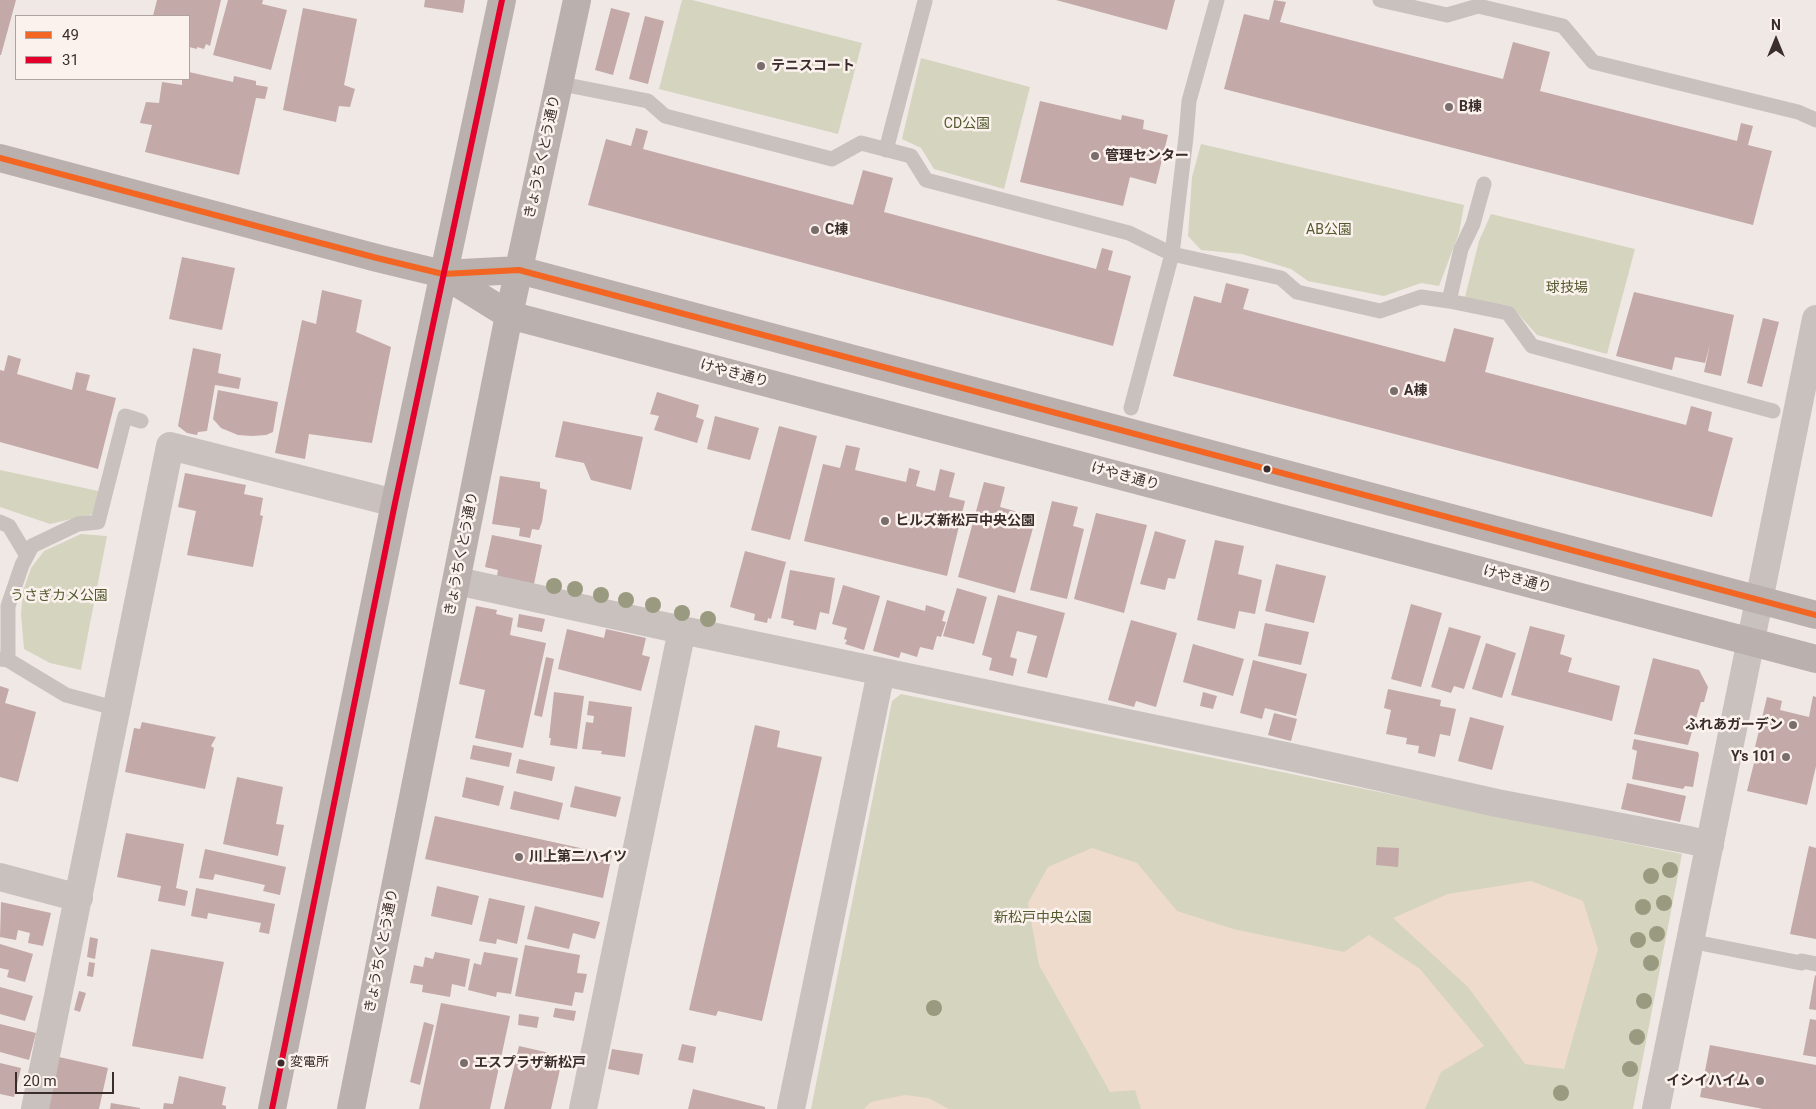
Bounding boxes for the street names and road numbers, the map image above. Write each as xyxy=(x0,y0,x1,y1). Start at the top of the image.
street label: きょうちくとう通り xyxy=(522,94,564,220)
street label: けやき通り xyxy=(698,357,770,391)
street label: けやき通り xyxy=(1089,460,1161,494)
street label: きょうちくとう通り xyxy=(442,491,482,617)
street label: けやき通り xyxy=(1481,563,1553,597)
street label: きょうちくとう通り xyxy=(362,888,402,1014)

